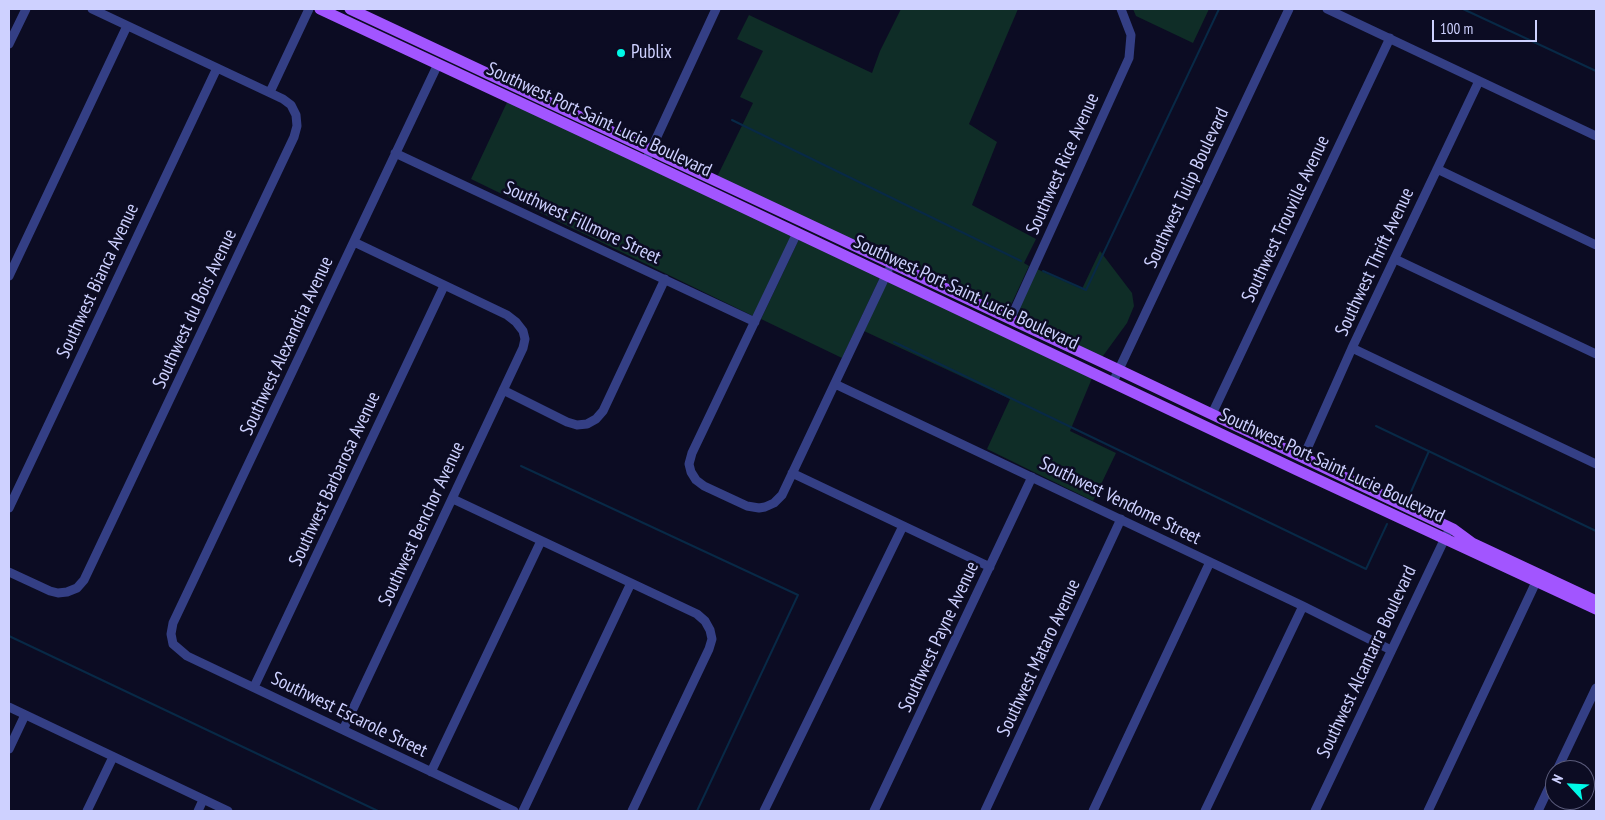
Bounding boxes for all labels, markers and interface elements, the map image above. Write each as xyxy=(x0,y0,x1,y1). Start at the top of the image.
scale bar xyxy=(1435,10,1540,42)
text: 100 m xyxy=(1440,19,1473,38)
place label: Publix xyxy=(631,42,672,64)
marker: Publix xyxy=(615,47,627,59)
street label: Southwest Port Saint Lucie Boulevard xyxy=(483,58,715,182)
street label: Southwest Rice Avenue xyxy=(1022,90,1104,238)
street label: Southwest Tulip Boulevard xyxy=(1140,104,1234,272)
street label: Southwest Trouville Avenue xyxy=(1237,132,1335,306)
street label: Southwest Fillmore Street xyxy=(500,177,664,269)
street label: Southwest Thrift Avenue xyxy=(1331,184,1419,340)
street label: Southwest Bianca Avenue xyxy=(52,200,144,362)
street label: Southwest du Bois Avenue xyxy=(148,226,242,392)
street label: Southwest Port Saint Lucie Boulevard xyxy=(850,231,1082,355)
street label: Southwest Alexandria Avenue xyxy=(236,253,338,439)
street label: Southwest Barbarosa Avenue xyxy=(285,388,385,570)
street label: Southwest Port Saint Lucie Boulevard xyxy=(1216,404,1448,528)
street label: Southwest Benchor Avenue xyxy=(374,438,470,610)
street label: Southwest Vendome Street xyxy=(1036,452,1204,550)
street label: Southwest Payne Avenue xyxy=(894,558,984,716)
street label: Southwest Alcantarra Boulevard xyxy=(1312,562,1422,762)
street label: Southwest Mataro Avenue xyxy=(993,576,1085,740)
street label: Southwest Escarole Street xyxy=(267,667,431,763)
north arrow xyxy=(1545,760,1595,810)
text: N xyxy=(1548,772,1567,786)

